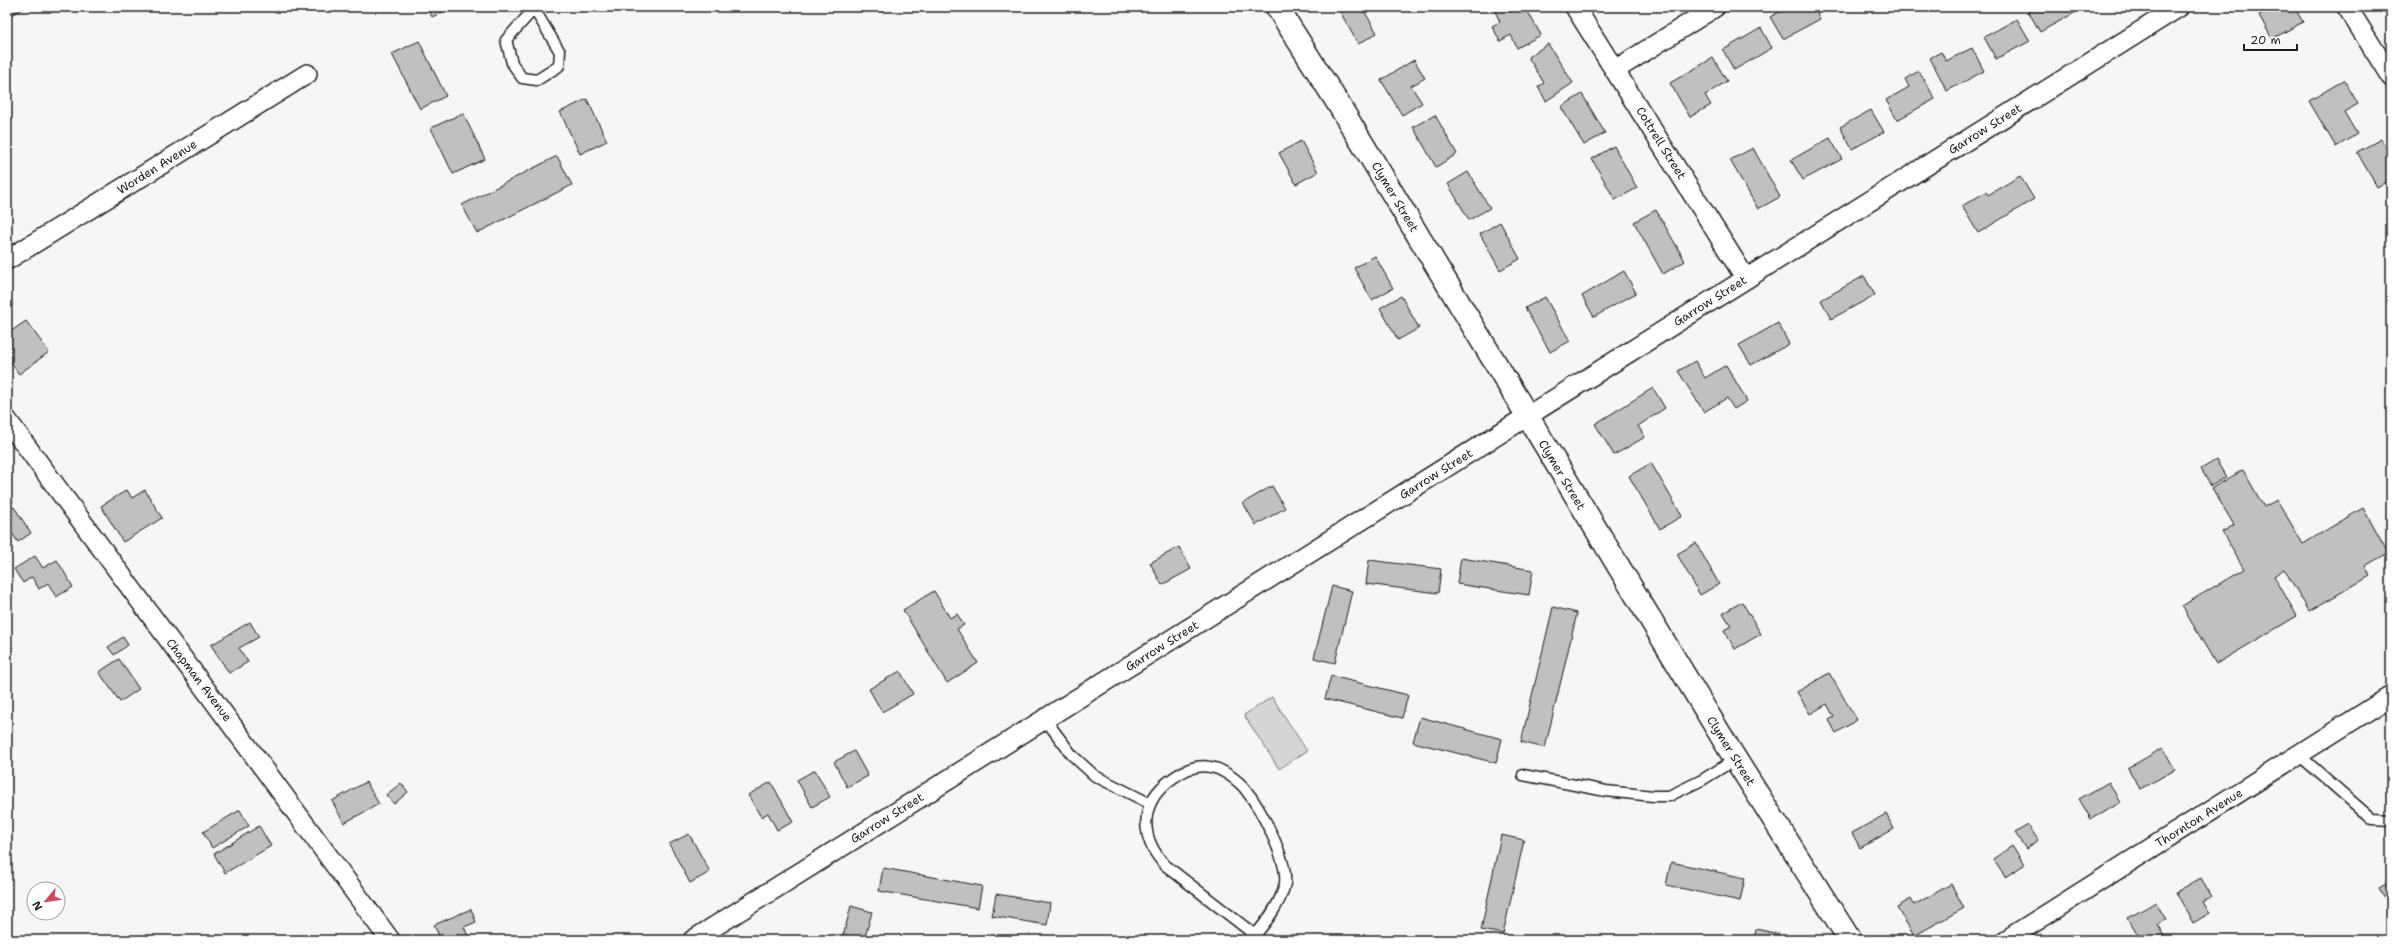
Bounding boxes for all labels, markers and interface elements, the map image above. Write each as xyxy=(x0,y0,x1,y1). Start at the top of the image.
scale bar xyxy=(2244,26,2297,52)
text: 20 m xyxy=(2250,32,2281,48)
street label: Garrow Street xyxy=(1945,100,2025,158)
street label: Cottrell Street xyxy=(1632,104,1690,182)
street label: Worden Avenue xyxy=(114,136,200,198)
street label: Clymer Street xyxy=(1368,159,1422,235)
street label: Garrow Street xyxy=(1670,272,1750,330)
street label: Clymer Street xyxy=(1535,437,1589,513)
street label: Garrow Street xyxy=(1396,445,1476,503)
street label: Garrow Street xyxy=(1122,617,1202,675)
street label: Chapman Avenue xyxy=(162,635,236,725)
street label: Clymer Street xyxy=(1703,713,1759,789)
street label: Thornton Avenue xyxy=(2152,785,2246,851)
street label: Garrow Street xyxy=(847,789,927,847)
north arrow xyxy=(26,881,66,921)
text: N xyxy=(29,898,46,913)

